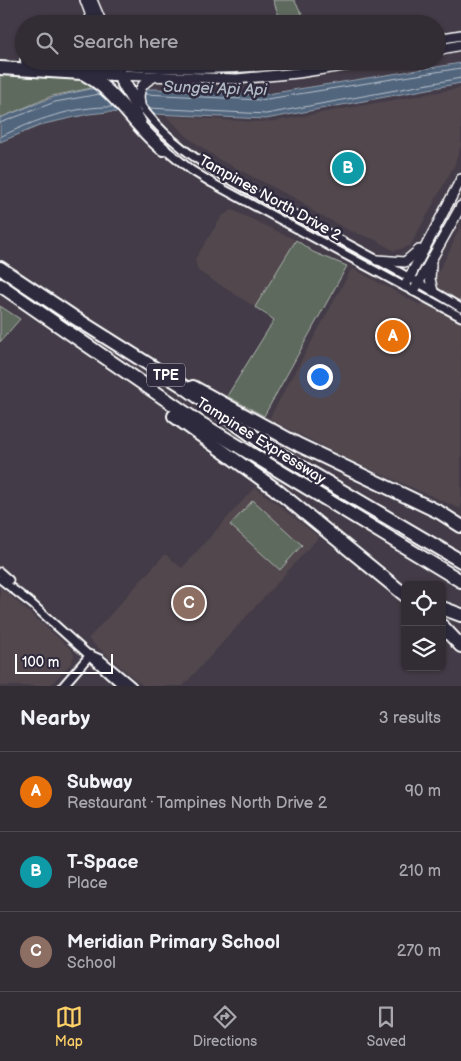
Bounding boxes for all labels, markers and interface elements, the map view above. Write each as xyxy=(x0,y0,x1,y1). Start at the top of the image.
search box xyxy=(15,15,446,70)
icon: search xyxy=(33,29,61,57)
text: Search here xyxy=(73,31,178,54)
water label: Sungei Api Api xyxy=(163,78,269,100)
pin: B xyxy=(332,149,364,187)
street label: Tampines North Drive 2 xyxy=(195,151,345,245)
pin: A xyxy=(377,317,409,355)
road number: TPE xyxy=(147,364,185,386)
your location xyxy=(307,364,333,390)
street label: Tampines Expressway xyxy=(193,393,329,489)
map controls xyxy=(401,581,446,671)
button: locate xyxy=(401,581,446,626)
pin: C xyxy=(173,584,205,622)
button: layers xyxy=(401,626,446,671)
scale bar xyxy=(15,651,112,674)
text: 100 m xyxy=(22,654,59,671)
text: Nearby xyxy=(20,706,90,731)
text: 3 results xyxy=(379,709,441,728)
text: Subway xyxy=(67,771,132,794)
text: A xyxy=(31,782,41,801)
text: 90 m xyxy=(405,782,441,801)
text: Restaurant · Tampines North Drive 2 xyxy=(67,794,327,813)
text: T-Space xyxy=(67,851,139,874)
text: B xyxy=(30,862,42,881)
text: 210 m xyxy=(399,862,441,881)
text: Place xyxy=(67,874,108,893)
text: Meridian Primary School xyxy=(67,931,280,954)
text: C xyxy=(30,942,42,961)
text: 270 m xyxy=(397,942,441,961)
text: School xyxy=(67,954,116,973)
tab: Map xyxy=(55,1003,83,1050)
tab: Directions xyxy=(193,1003,257,1050)
tab: Saved xyxy=(367,1003,406,1050)

